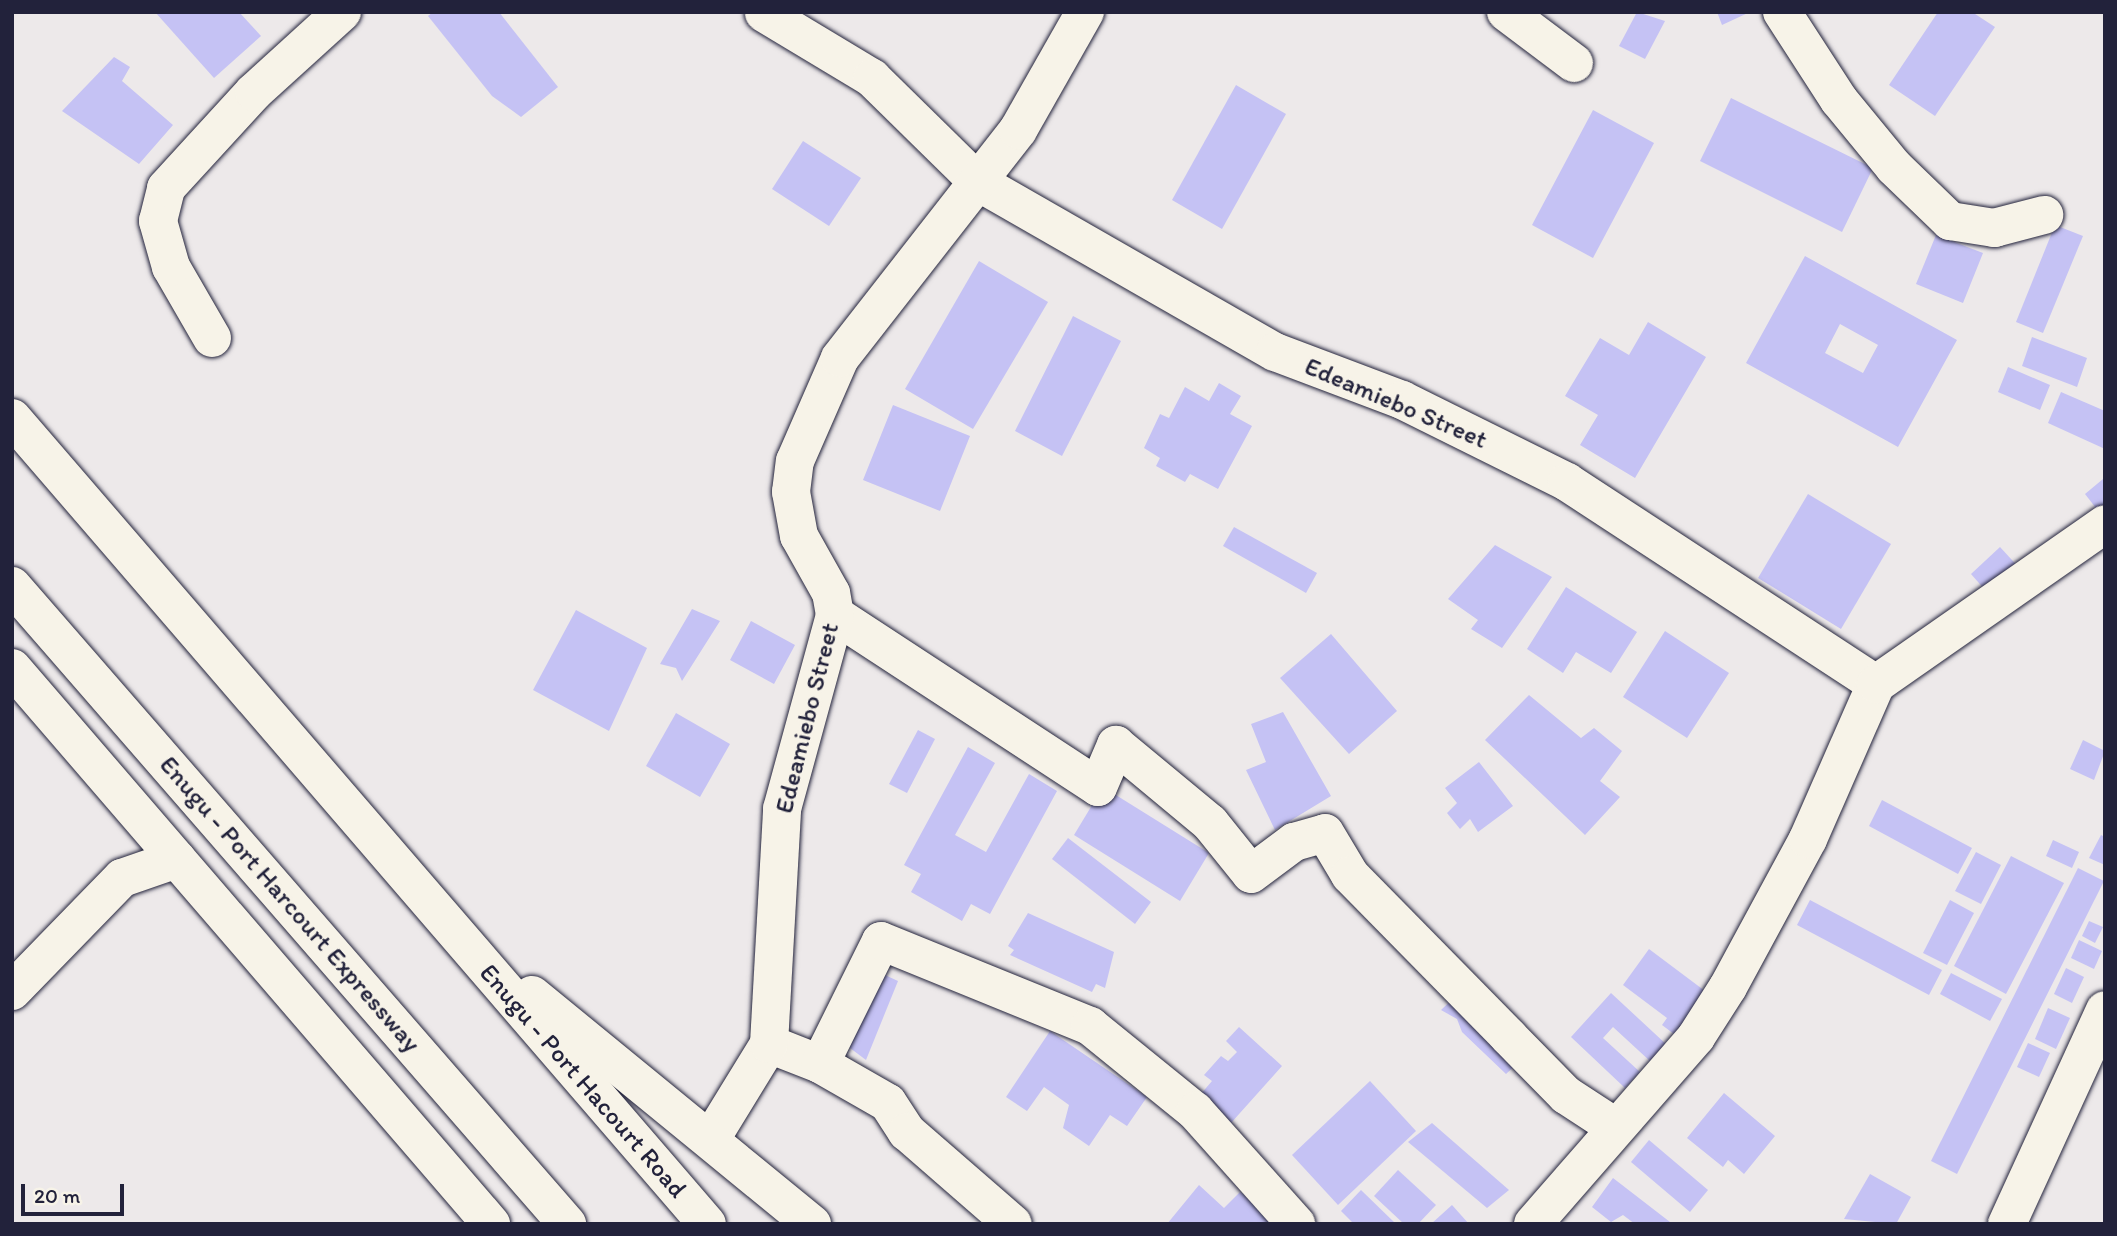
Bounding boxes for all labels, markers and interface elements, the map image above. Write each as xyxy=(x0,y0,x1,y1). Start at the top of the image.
street label: Edeamiebo Street xyxy=(1300,351,1492,455)
street label: Edeamiebo Street xyxy=(768,620,846,816)
street label: Enugu - Port Harcourt Expressway xyxy=(153,750,427,1058)
street label: Enugu - Port Hacourt Road xyxy=(473,958,693,1204)
scale bar xyxy=(24,1170,128,1214)
text: 20 m xyxy=(34,1183,80,1208)

